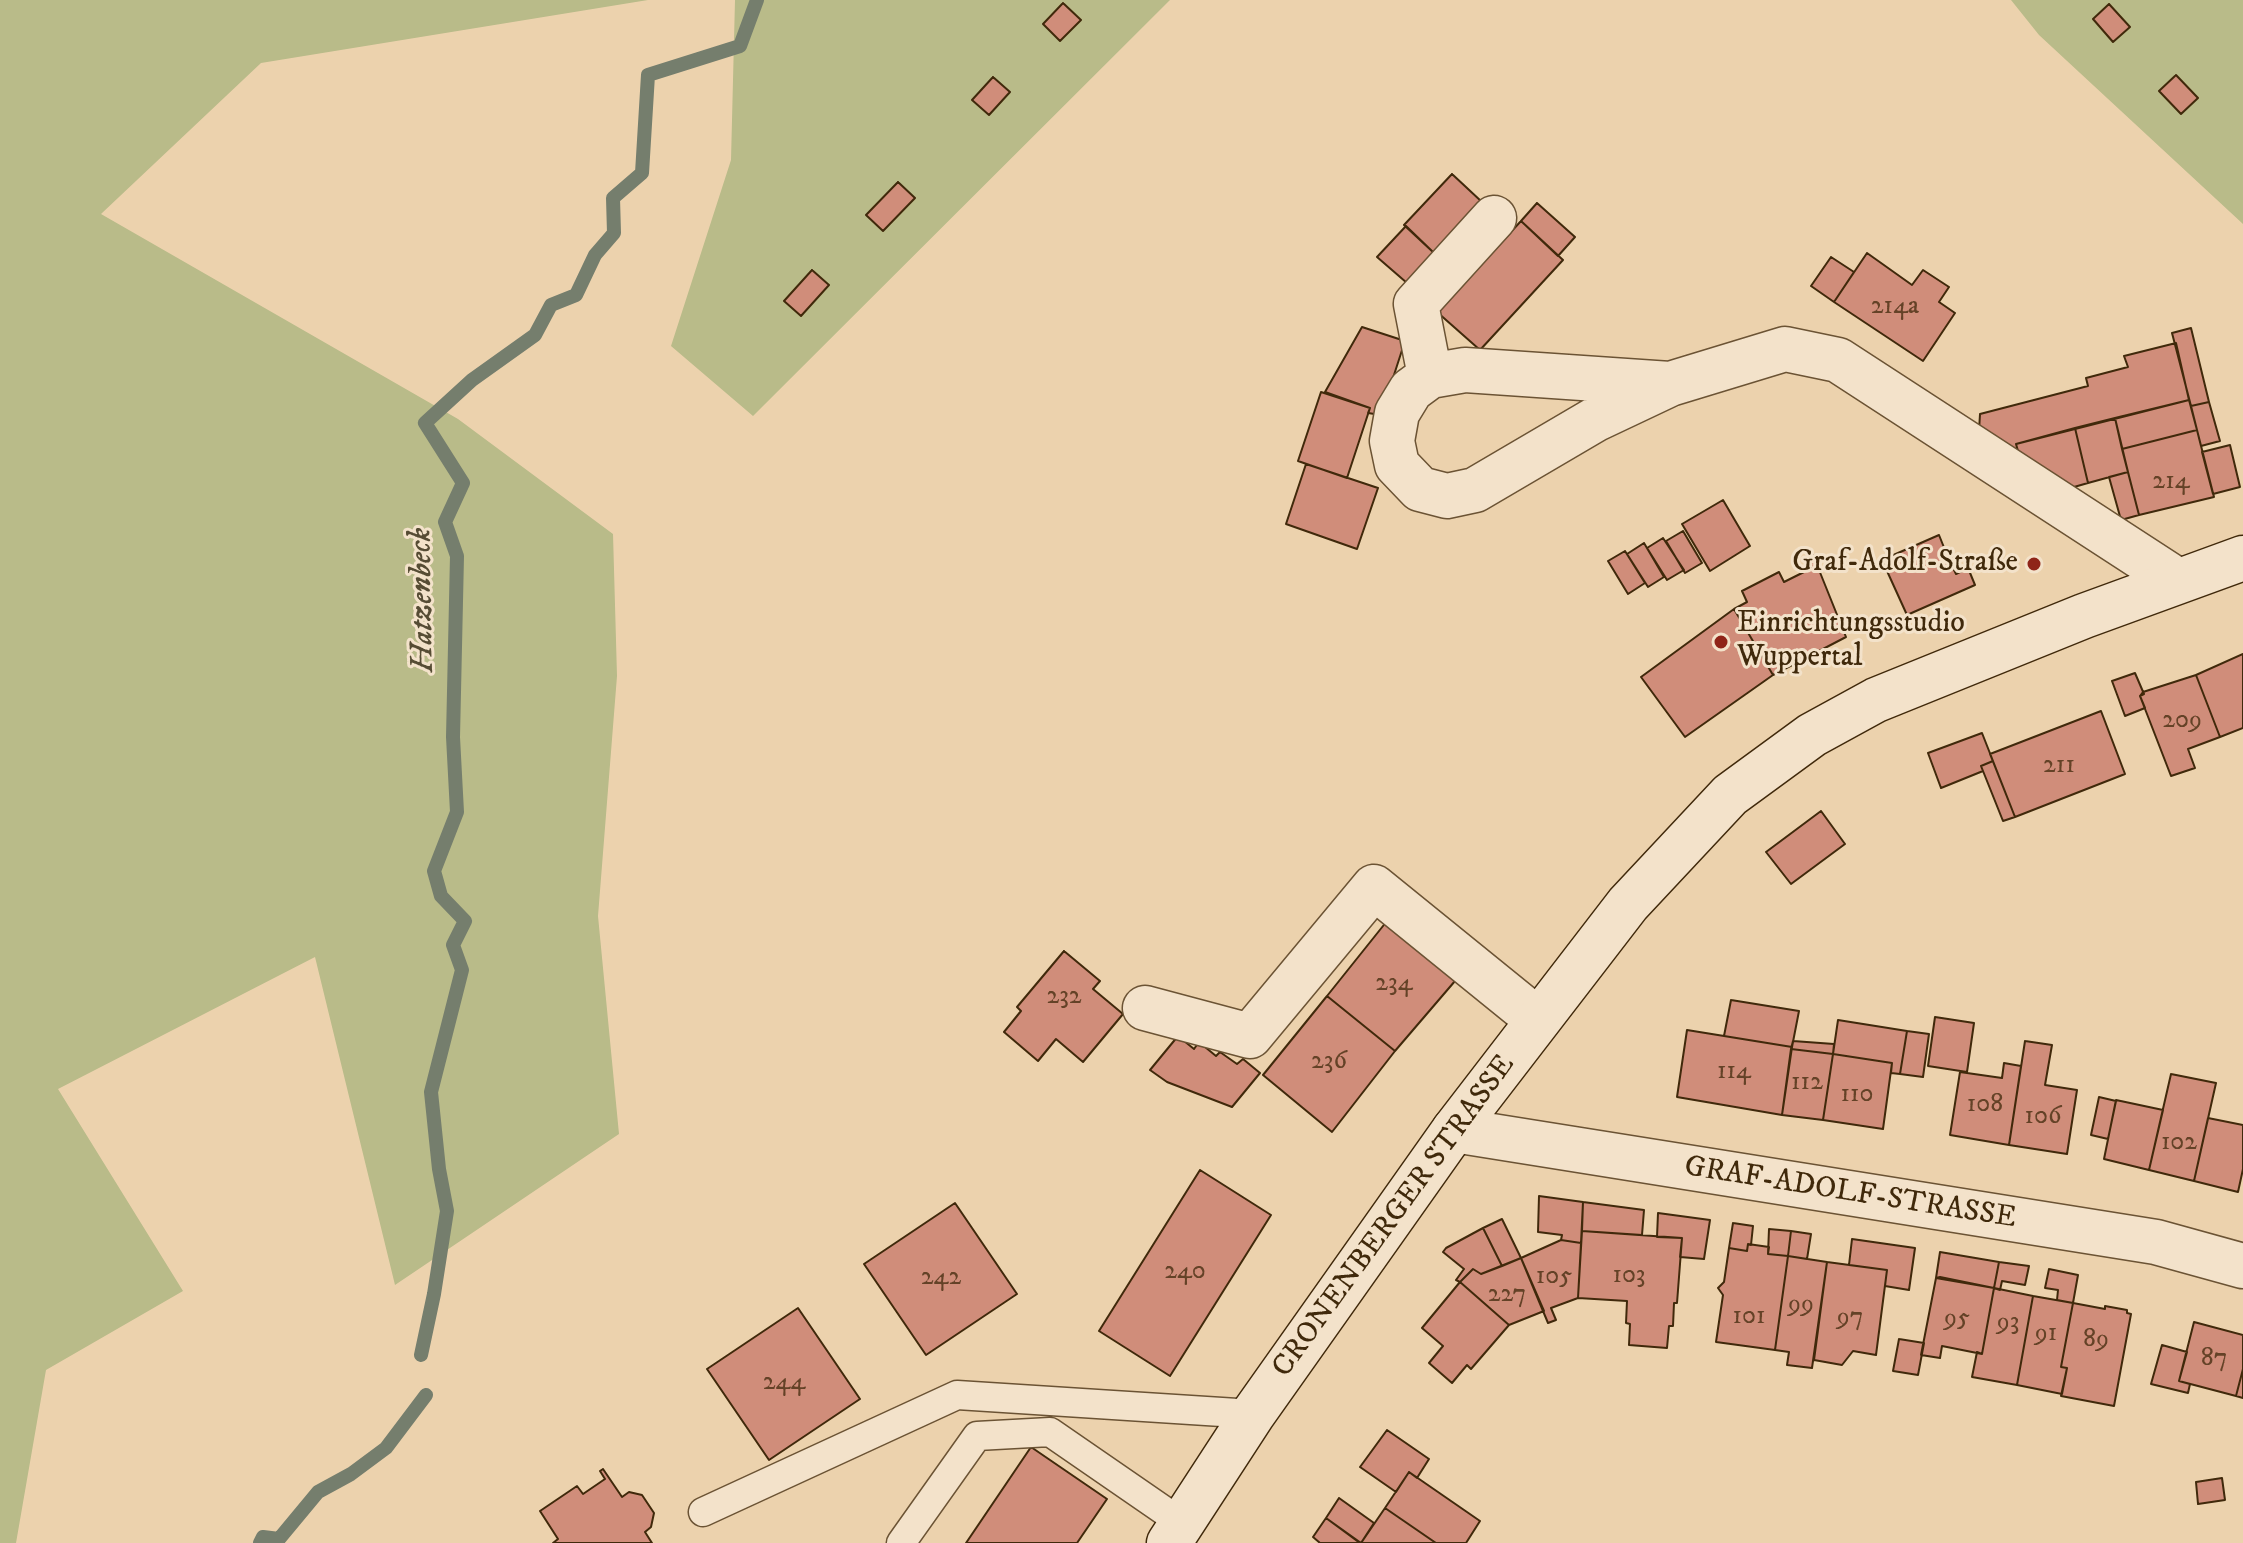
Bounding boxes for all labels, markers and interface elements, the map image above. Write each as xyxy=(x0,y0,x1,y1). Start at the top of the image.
house number: 214a xyxy=(1871,292,1919,324)
house number: 214 xyxy=(2152,467,2190,499)
water label: Hatzenbeck xyxy=(404,527,444,673)
place label: Graf-Adolf-Straße xyxy=(1792,546,2018,582)
marker: Graf-Adolf-Straße xyxy=(2025,555,2043,573)
place label: Einrichtungsstudio Wuppertal xyxy=(1737,607,1965,678)
marker: Einrichtungsstudio Wuppertal xyxy=(1712,633,1730,651)
house number: 209 xyxy=(2162,706,2202,738)
house number: 211 xyxy=(2043,751,2075,783)
house number: 234 xyxy=(1375,969,1413,1001)
house number: 232 xyxy=(1046,982,1082,1014)
house number: 236 xyxy=(1311,1047,1347,1079)
street label: CRONENBERGER STRASSE xyxy=(1266,1049,1524,1385)
house number: 114 xyxy=(1717,1057,1751,1089)
house number: 112 xyxy=(1791,1068,1823,1100)
house number: 110 xyxy=(1841,1080,1873,1112)
house number: 108 xyxy=(1967,1090,2003,1122)
house number: 106 xyxy=(2025,1102,2061,1134)
house number: 102 xyxy=(2161,1128,2197,1160)
street label: GRAF-ADOLF-STRASSE xyxy=(1682,1150,2018,1238)
house number: 240 xyxy=(1164,1257,1206,1289)
house number: 103 xyxy=(1612,1261,1646,1293)
house number: 105 xyxy=(1536,1262,1572,1294)
house number: 242 xyxy=(921,1263,961,1295)
house number: 227 xyxy=(1488,1280,1526,1312)
house number: 99 xyxy=(1788,1290,1814,1322)
house number: 101 xyxy=(1733,1302,1765,1334)
house number: 97 xyxy=(1837,1303,1863,1335)
house number: 95 xyxy=(1944,1304,1970,1336)
house number: 93 xyxy=(1997,1308,2019,1340)
house number: 91 xyxy=(2035,1319,2057,1351)
house number: 89 xyxy=(2083,1325,2109,1357)
house number: 87 xyxy=(2201,1344,2227,1376)
house number: 244 xyxy=(763,1368,805,1400)

